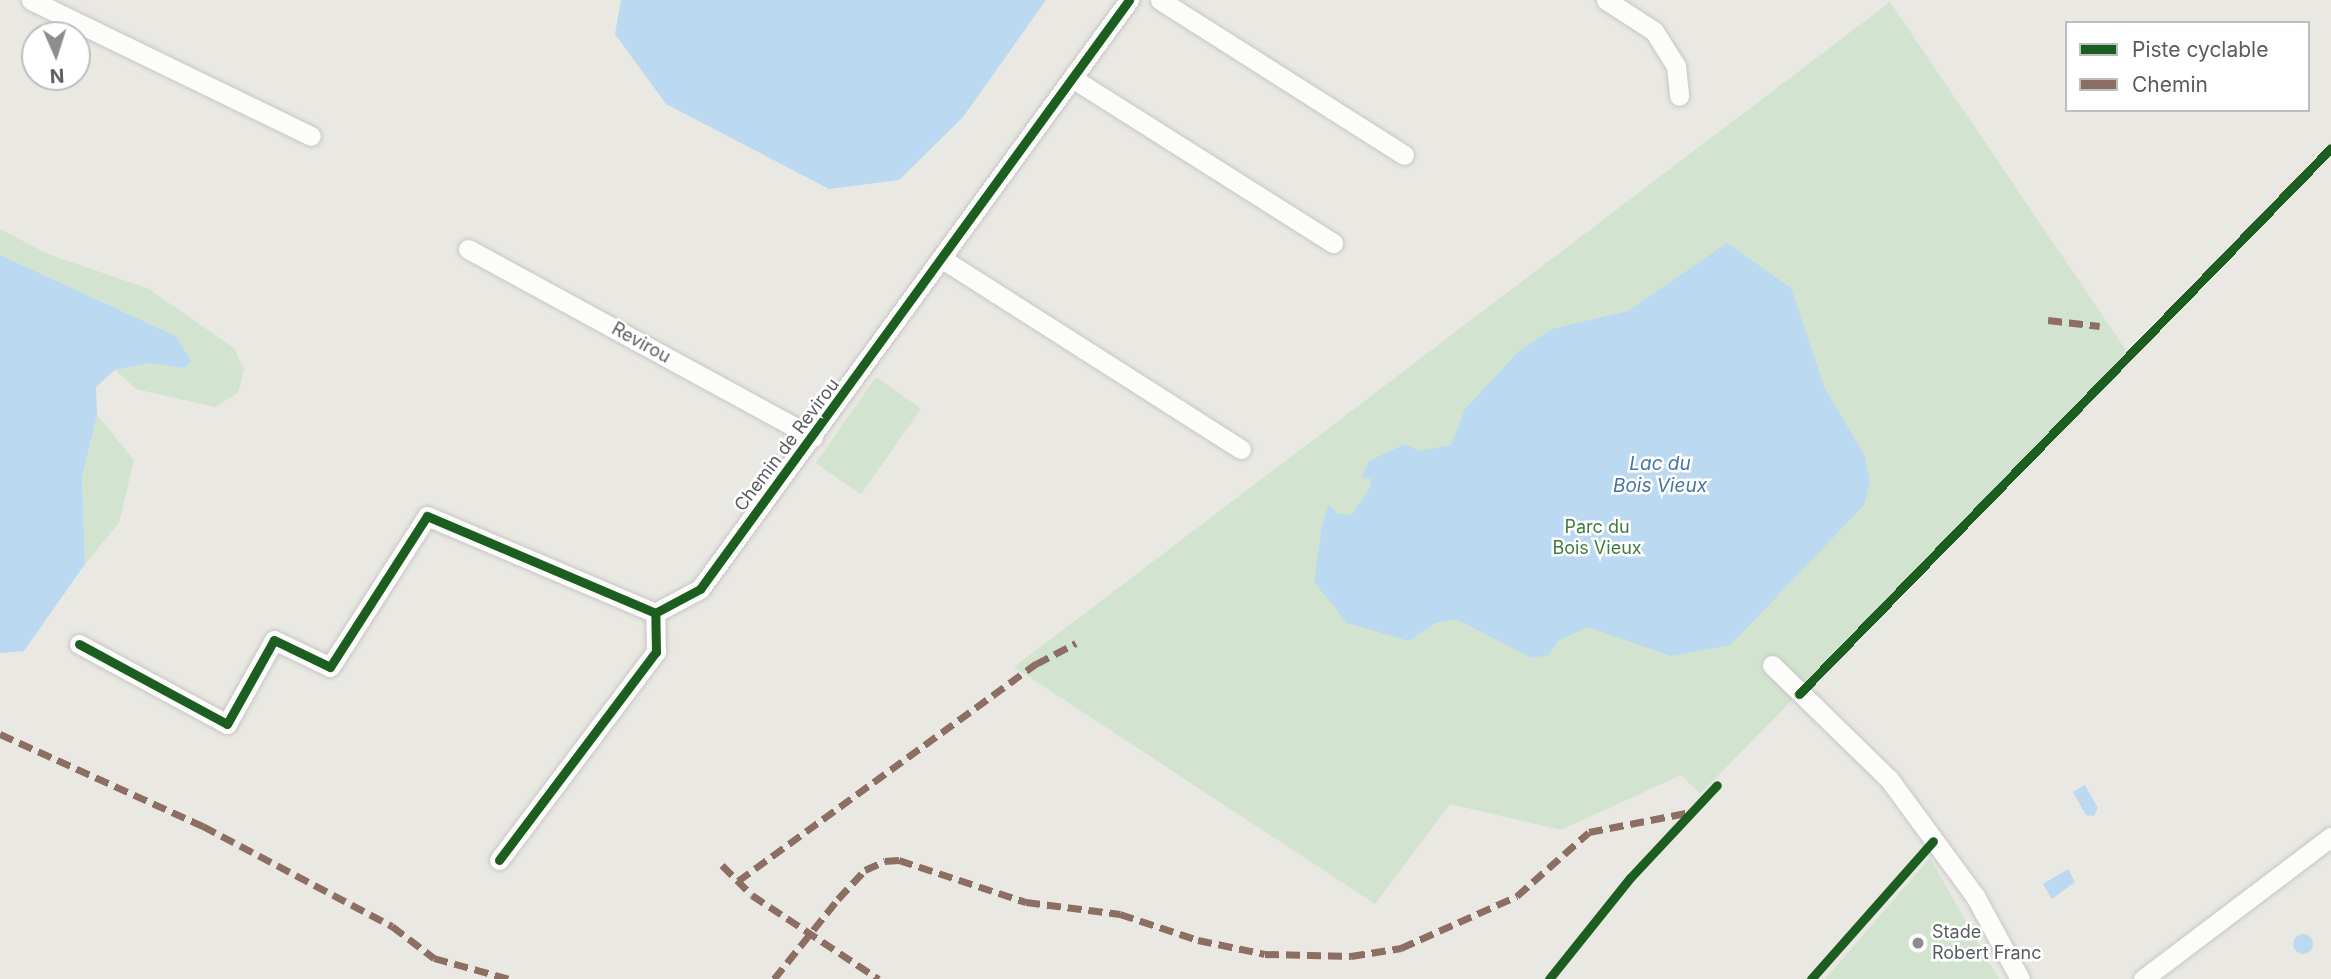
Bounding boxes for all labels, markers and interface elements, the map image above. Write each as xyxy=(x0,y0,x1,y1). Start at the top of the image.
north arrow xyxy=(21,21,91,91)
legend xyxy=(2065,21,2310,112)
text: Piste cyclable xyxy=(2132,37,2268,62)
text: N xyxy=(49,64,65,87)
text: Chemin xyxy=(2132,72,2208,97)
street label: Revirou xyxy=(608,318,674,368)
street label: Chemin de Revirou xyxy=(730,374,844,516)
water label: Lac du Bois Vieux xyxy=(1613,453,1707,497)
park label: Parc du Bois Vieux xyxy=(1552,517,1642,560)
place label: Stade Robert Franc xyxy=(1932,922,2042,964)
marker: Stade Robert Franc xyxy=(1910,935,1926,951)

